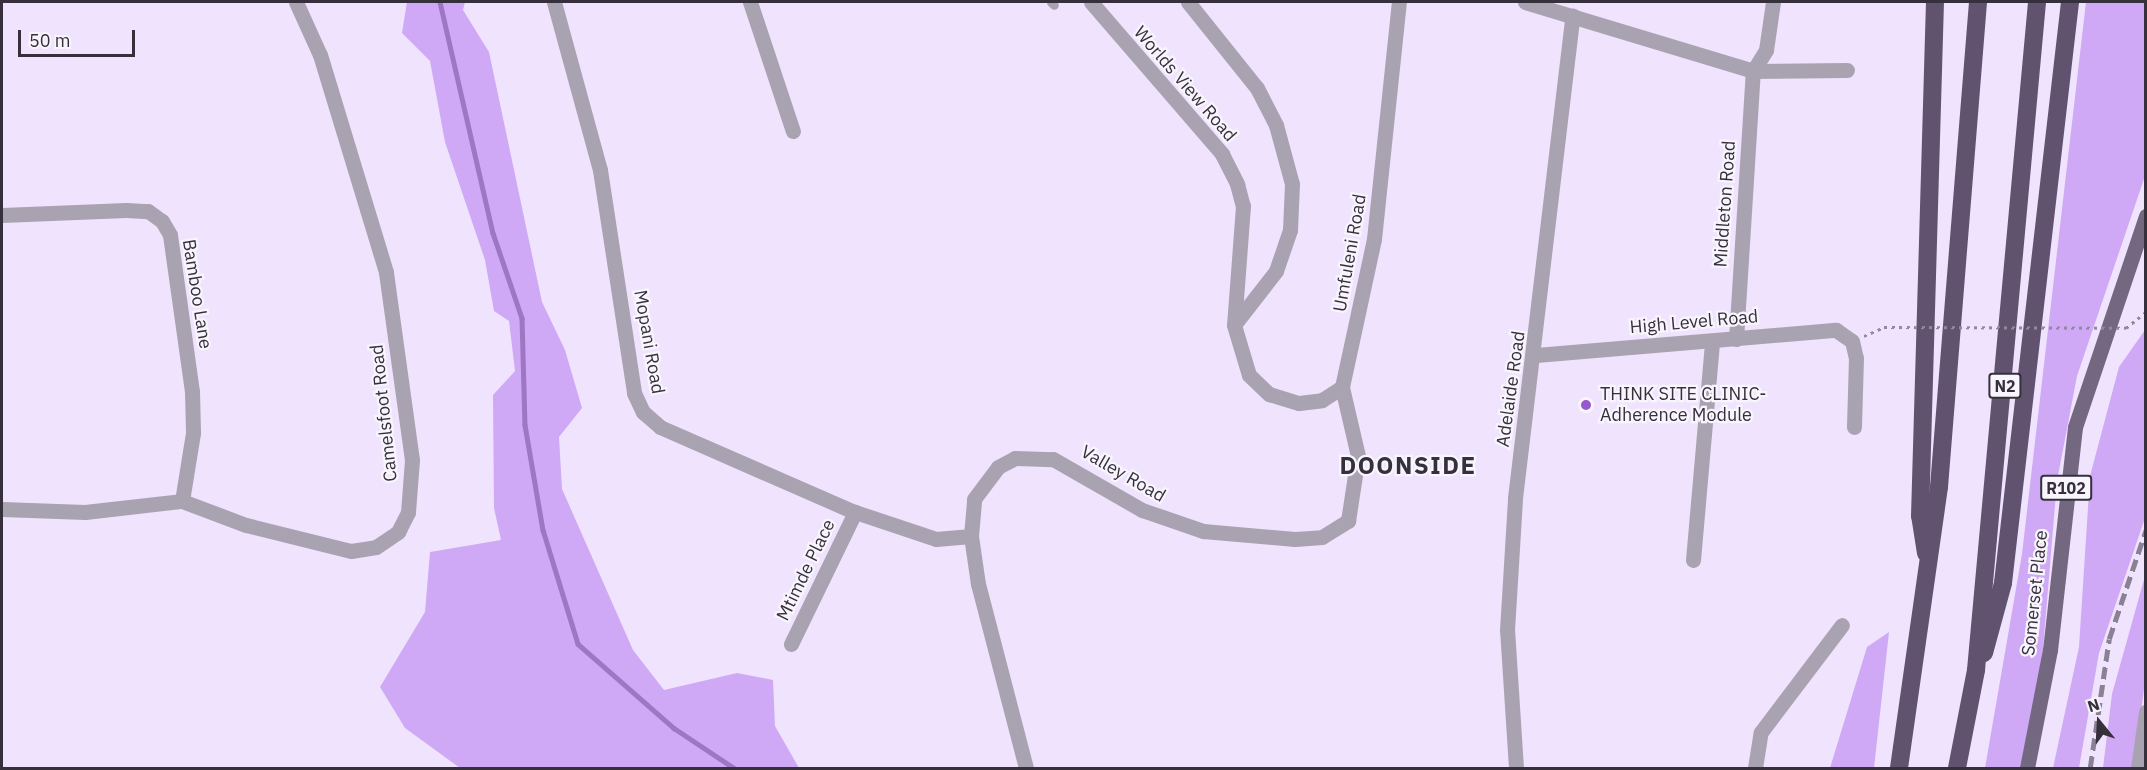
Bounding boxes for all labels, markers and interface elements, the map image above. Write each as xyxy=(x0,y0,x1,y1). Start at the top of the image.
scale bar xyxy=(21,18,138,56)
street label: Worlds View Road xyxy=(1129,22,1241,146)
text: 50 m xyxy=(29,29,71,52)
street label: Middleton Road xyxy=(1710,140,1740,268)
street label: Umfuleni Road xyxy=(1329,192,1371,314)
street label: Bamboo Lane xyxy=(178,238,216,350)
street label: Mopani Road xyxy=(629,288,669,396)
street label: High Level Road xyxy=(1629,306,1759,338)
street label: Adelaide Road xyxy=(1492,330,1530,448)
street label: Camelsfoot Road xyxy=(366,343,402,483)
road number: N2 xyxy=(1987,373,2023,399)
place label: THINK SITE CLINIC- Adherence Module xyxy=(1600,384,1766,426)
marker: THINK SITE CLINIC- Adherence Module xyxy=(1577,396,1595,414)
street label: Valley Road xyxy=(1077,441,1169,507)
district label: DOONSIDE xyxy=(1339,452,1477,480)
road number: R102 xyxy=(2039,475,2093,501)
street label: Mtimde Place xyxy=(772,516,840,624)
street label: Somerset Place xyxy=(2018,529,2052,657)
north arrow xyxy=(2069,692,2129,752)
text: N xyxy=(2085,694,2102,716)

